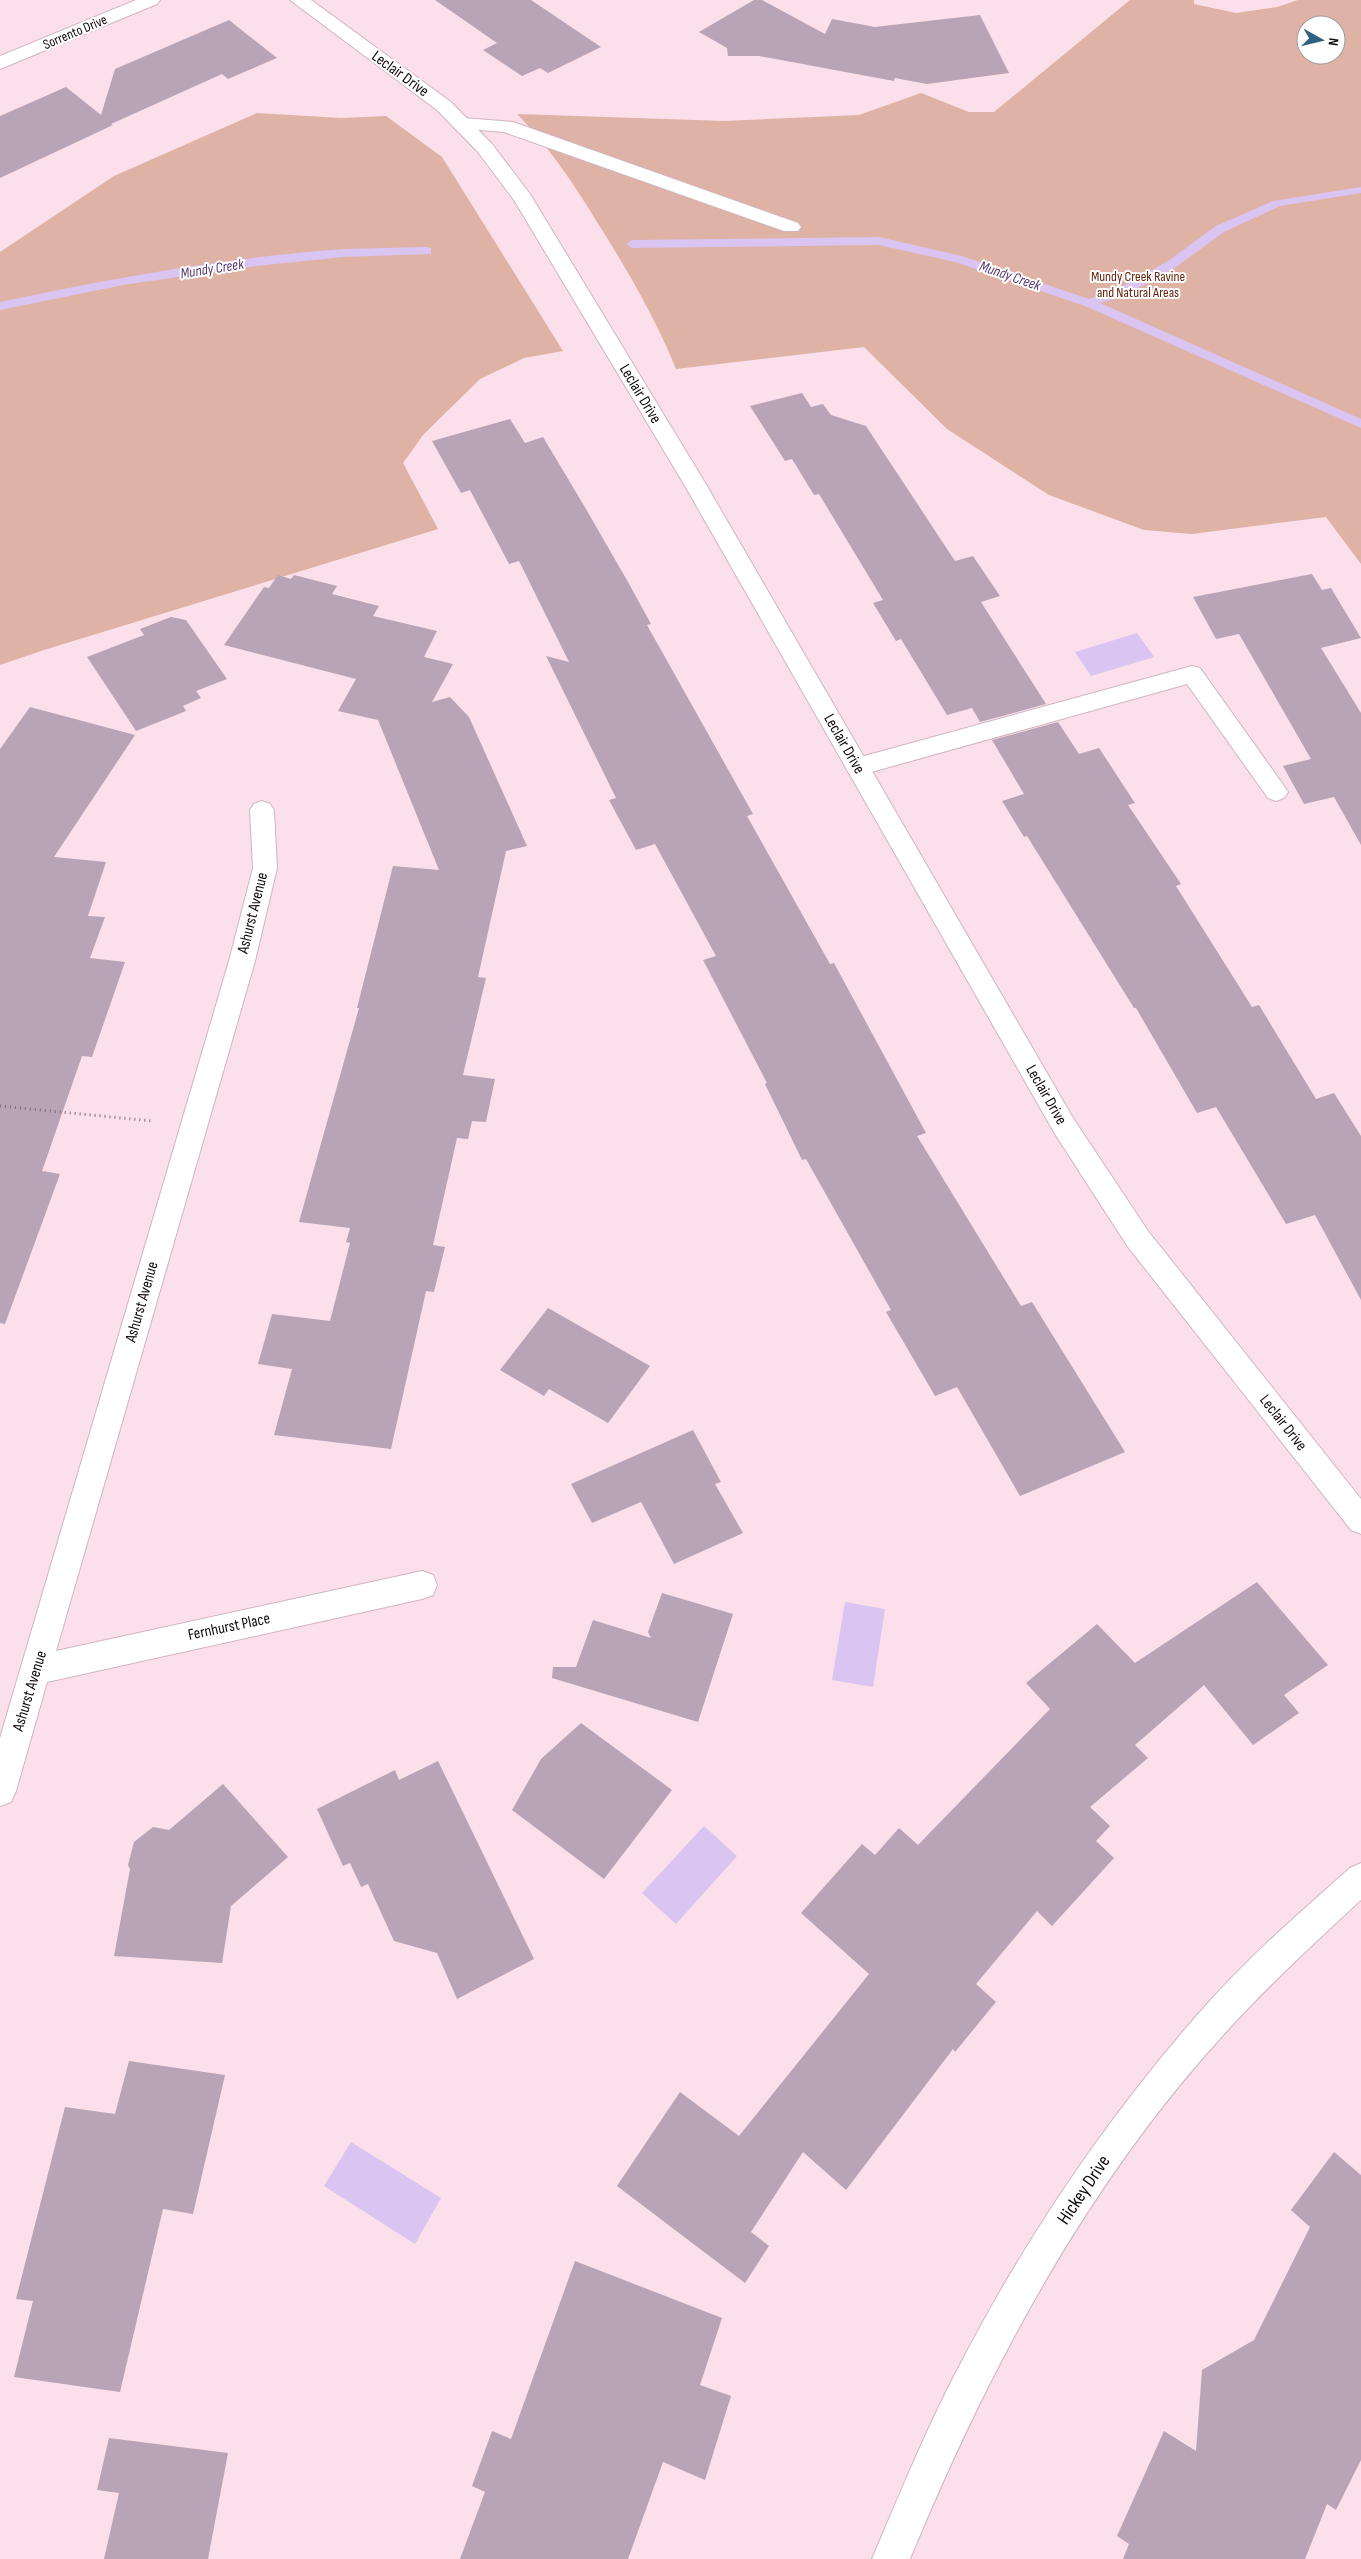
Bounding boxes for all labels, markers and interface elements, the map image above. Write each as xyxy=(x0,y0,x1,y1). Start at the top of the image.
street label: Sorrento Drive xyxy=(40,11,110,53)
north arrow xyxy=(1296,15,1346,65)
text: N xyxy=(1324,37,1342,47)
street label: Leclair Drive xyxy=(368,47,432,101)
water label: Mundy Creek xyxy=(179,255,245,283)
water label: Mundy Creek xyxy=(977,257,1044,295)
park label: Mundy Creek Ravine and Natural Areas xyxy=(1091,268,1185,301)
street label: Leclair Drive xyxy=(615,361,665,427)
street label: Leclair Drive xyxy=(819,711,869,777)
street label: Ashurst Avenue xyxy=(234,871,272,956)
street label: Leclair Drive xyxy=(1021,1062,1071,1128)
street label: Ashurst Avenue xyxy=(121,1260,163,1345)
street label: Leclair Drive xyxy=(1255,1391,1311,1455)
street label: Fernhurst Place xyxy=(186,1609,272,1645)
street label: Ashurst Avenue xyxy=(9,1649,51,1734)
street label: Hickey Drive xyxy=(1052,2151,1116,2229)

